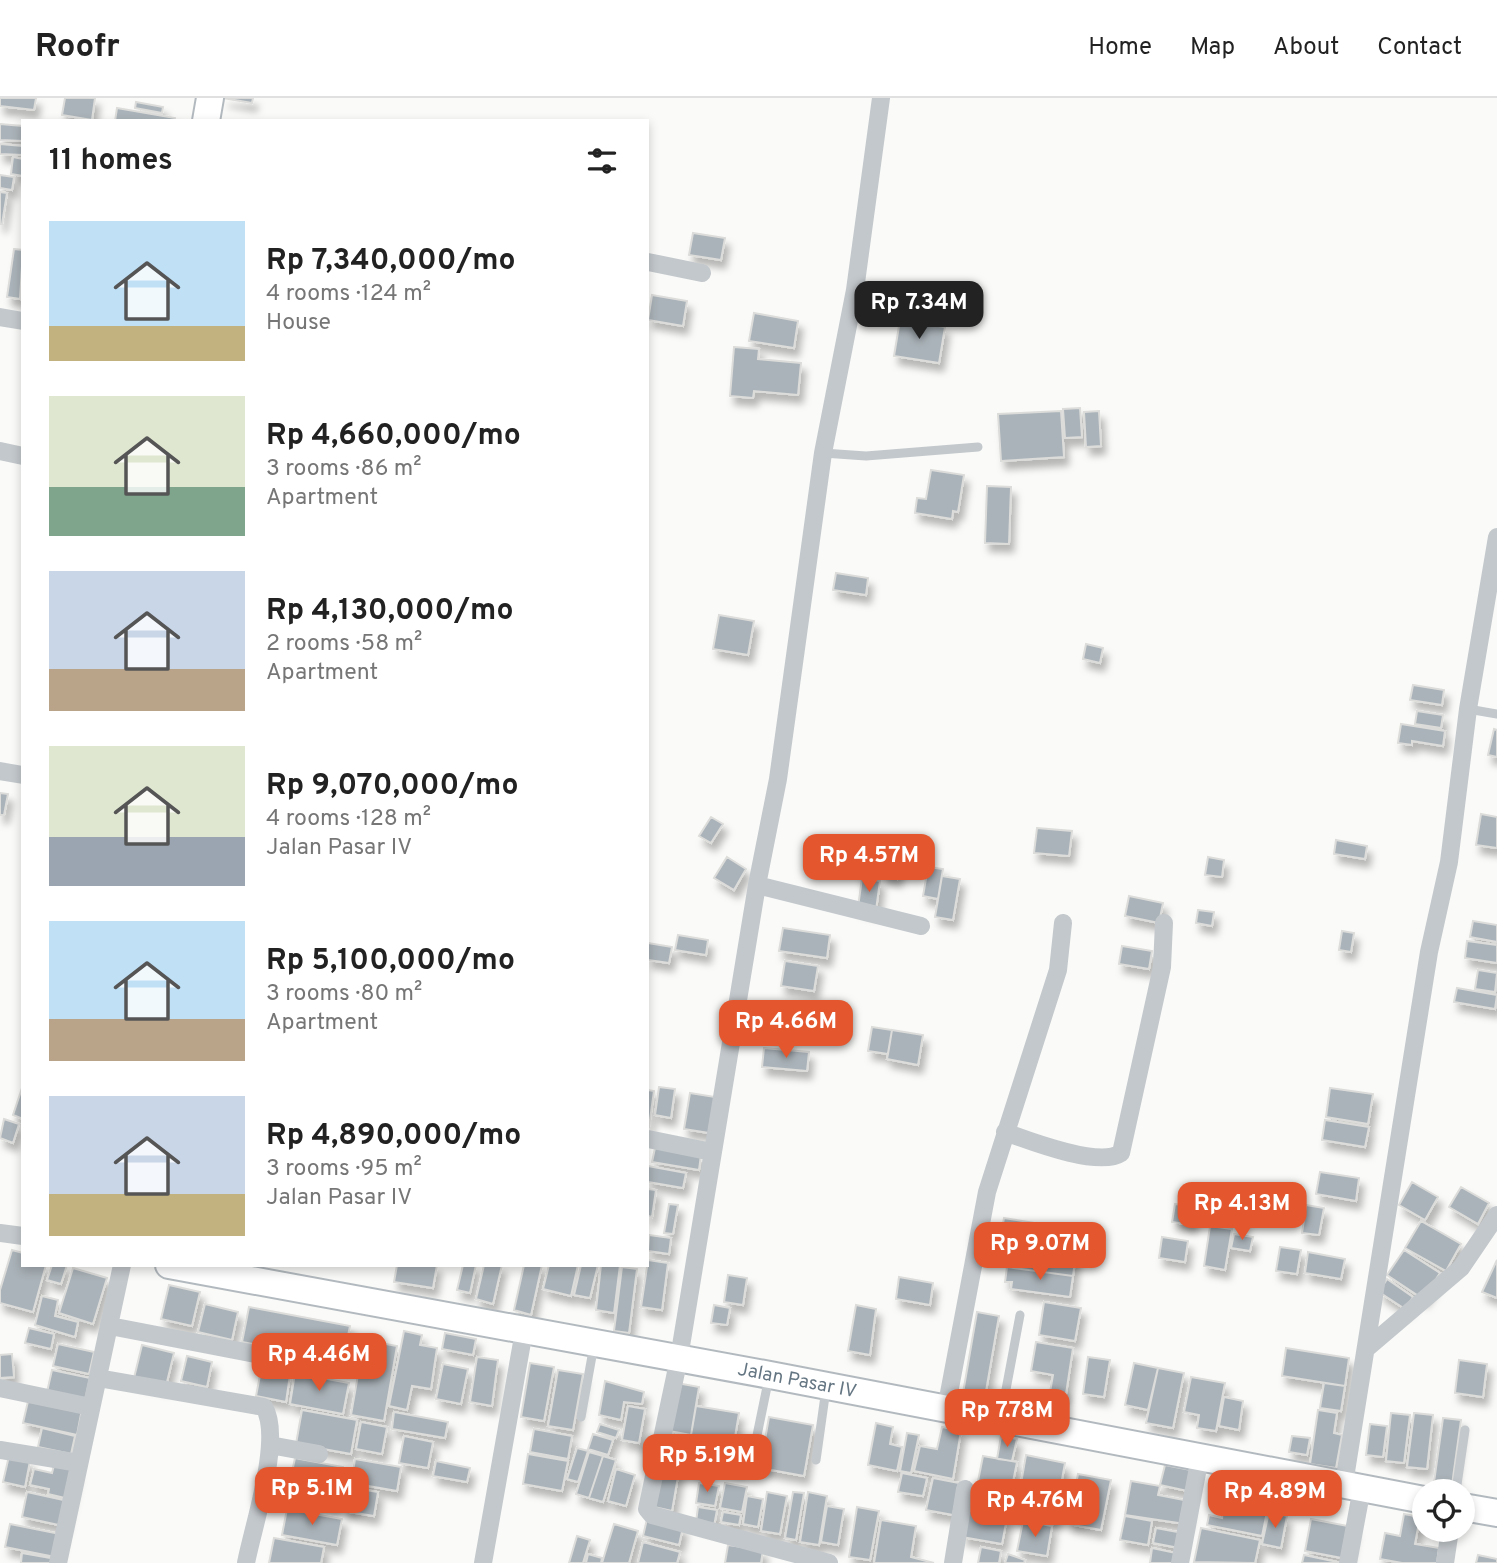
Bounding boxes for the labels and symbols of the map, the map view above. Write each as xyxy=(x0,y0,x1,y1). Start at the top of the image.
pin: Rp 7.34M xyxy=(847,282,991,341)
pin: Rp 4.57M xyxy=(797,834,941,894)
pin: Rp 4.66M xyxy=(714,1000,858,1060)
pin: Rp 4.13M xyxy=(1170,1182,1314,1242)
pin: Rp 9.07M xyxy=(968,1222,1112,1282)
pin: Rp 4.46M xyxy=(247,1334,391,1393)
street label: Jalan Pasar IV xyxy=(735,1358,859,1404)
pin: Rp 7.78M xyxy=(935,1390,1079,1449)
pin: Rp 5.19M xyxy=(635,1434,779,1494)
pin: Rp 5.1M xyxy=(247,1468,377,1527)
pin: Rp 4.89M xyxy=(1203,1470,1347,1530)
pin: Rp 4.76M xyxy=(963,1480,1107,1539)

